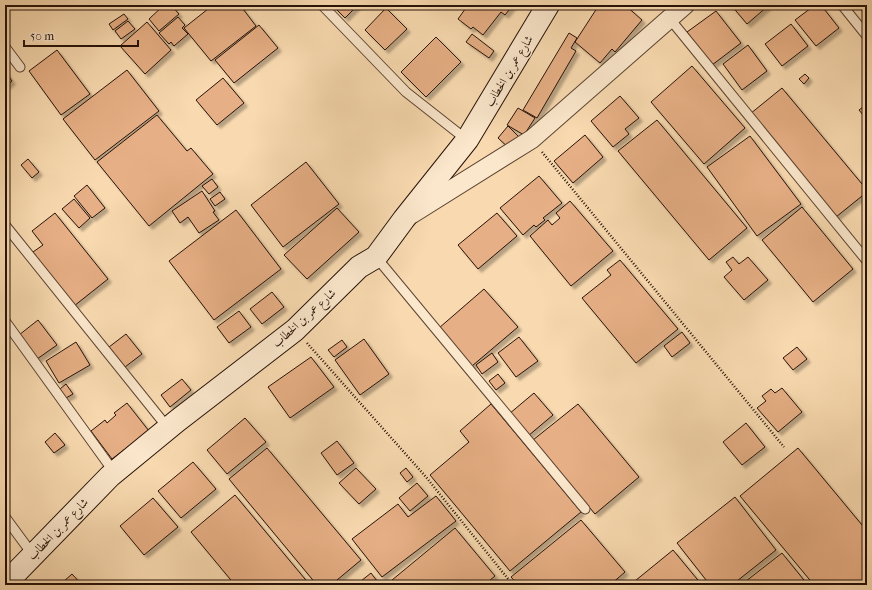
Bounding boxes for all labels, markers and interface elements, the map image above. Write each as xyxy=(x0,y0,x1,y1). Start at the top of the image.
scale bar xyxy=(24,22,138,48)
text: 50 m xyxy=(30,29,54,43)
street label: شارع عمر بن الخطاب xyxy=(482,33,539,111)
street label: شارع عمر بن الخطاب xyxy=(269,286,342,353)
street label: شارع عمر بن الخطاب xyxy=(25,495,94,566)

